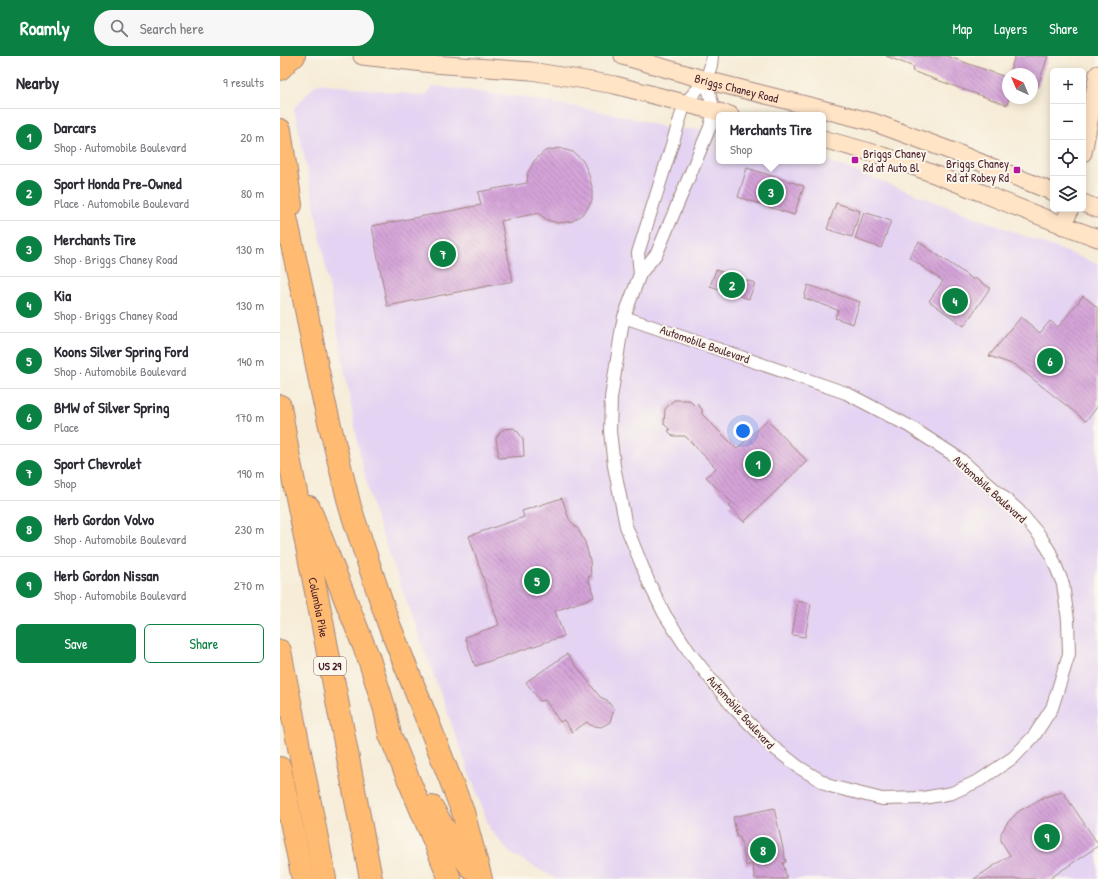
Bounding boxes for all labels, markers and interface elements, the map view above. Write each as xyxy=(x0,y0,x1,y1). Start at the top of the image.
search box xyxy=(94,10,374,46)
text: Roamly xyxy=(20,15,70,41)
icon: search xyxy=(108,17,130,39)
text: Search here xyxy=(140,18,204,39)
text: Map xyxy=(952,19,972,38)
text: Layers xyxy=(994,19,1027,38)
text: Share xyxy=(1049,19,1078,38)
north arrow xyxy=(1002,68,1038,104)
map controls xyxy=(1050,68,1086,212)
button: + xyxy=(1050,68,1086,104)
street label: Briggs Chaney Road xyxy=(693,69,781,106)
text: Nearby xyxy=(16,71,59,94)
text: 9 results xyxy=(223,73,264,91)
button: − xyxy=(1050,104,1086,140)
popup xyxy=(716,112,826,164)
text: Darcars xyxy=(54,117,96,138)
text: Merchants Tire xyxy=(730,119,812,140)
text: 1 xyxy=(27,128,31,146)
text: 20 m xyxy=(240,128,264,146)
text: Shop · Automobile Boulevard xyxy=(54,138,186,156)
text: Shop xyxy=(730,140,752,158)
button: locate xyxy=(1050,140,1086,176)
place label: Briggs Chaney Rd at Auto Bl xyxy=(863,145,926,176)
marker: Briggs Chaney Rd at Auto Bl xyxy=(850,155,860,165)
place label: Briggs Chaney Rd at Robey Rd xyxy=(946,155,1009,186)
marker: Briggs Chaney Rd at Robey Rd xyxy=(1012,165,1022,175)
text: Sport Honda Pre-Owned xyxy=(54,173,182,194)
button: layers xyxy=(1050,176,1086,212)
pin: 3 xyxy=(758,177,784,207)
text: 2 xyxy=(26,184,32,202)
text: 80 m xyxy=(241,184,264,202)
text: Place · Automobile Boulevard xyxy=(54,194,189,212)
text: Merchants Tire xyxy=(54,229,136,250)
pin: 7 xyxy=(430,239,456,269)
text: 3 xyxy=(26,240,32,258)
text: 130 m xyxy=(236,240,264,258)
text: Shop · Briggs Chaney Road xyxy=(54,250,177,268)
pin: 2 xyxy=(719,270,745,300)
text: Kia xyxy=(54,285,71,306)
pin: 4 xyxy=(942,286,968,316)
text: 4 xyxy=(27,296,31,314)
text: 130 m xyxy=(236,296,264,314)
text: Shop · Briggs Chaney Road xyxy=(54,306,177,324)
street label: Automobile Boulevard xyxy=(658,321,752,367)
text: Koons Silver Spring Ford xyxy=(54,341,188,362)
pin: 6 xyxy=(1037,346,1063,376)
text: 5 xyxy=(26,352,32,370)
text: 140 m xyxy=(237,352,264,370)
text: Shop · Automobile Boulevard xyxy=(54,362,186,380)
text: BMW of Silver Spring xyxy=(54,397,169,418)
text: 6 xyxy=(26,408,32,426)
text: 170 m xyxy=(235,408,264,426)
text: Place xyxy=(54,418,79,436)
your location xyxy=(733,421,753,441)
pin: 1 xyxy=(745,449,771,479)
street label: Automobile Boulevard xyxy=(950,451,1031,527)
text: Sport Chevrolet xyxy=(54,453,141,474)
text: 7 xyxy=(26,464,32,482)
text: 190 m xyxy=(237,464,264,482)
text: Shop xyxy=(54,474,76,492)
text: Herb Gordon Volvo xyxy=(54,509,154,530)
text: 8 xyxy=(26,520,32,538)
text: 230 m xyxy=(234,520,264,538)
text: Shop · Automobile Boulevard xyxy=(54,530,186,548)
text: Herb Gordon Nissan xyxy=(54,565,159,586)
pin: 5 xyxy=(524,566,550,596)
text: 9 xyxy=(27,576,31,594)
text: 270 m xyxy=(234,576,264,594)
street label: Columbia Pike xyxy=(305,576,333,639)
text: Shop · Automobile Boulevard xyxy=(54,586,186,604)
button: Save xyxy=(16,624,136,663)
button: Share xyxy=(144,624,264,663)
road number: US 29 xyxy=(314,657,346,675)
street label: Automobile Boulevard xyxy=(703,672,779,753)
pin: 9 xyxy=(1034,822,1060,852)
pin: 8 xyxy=(750,835,776,865)

